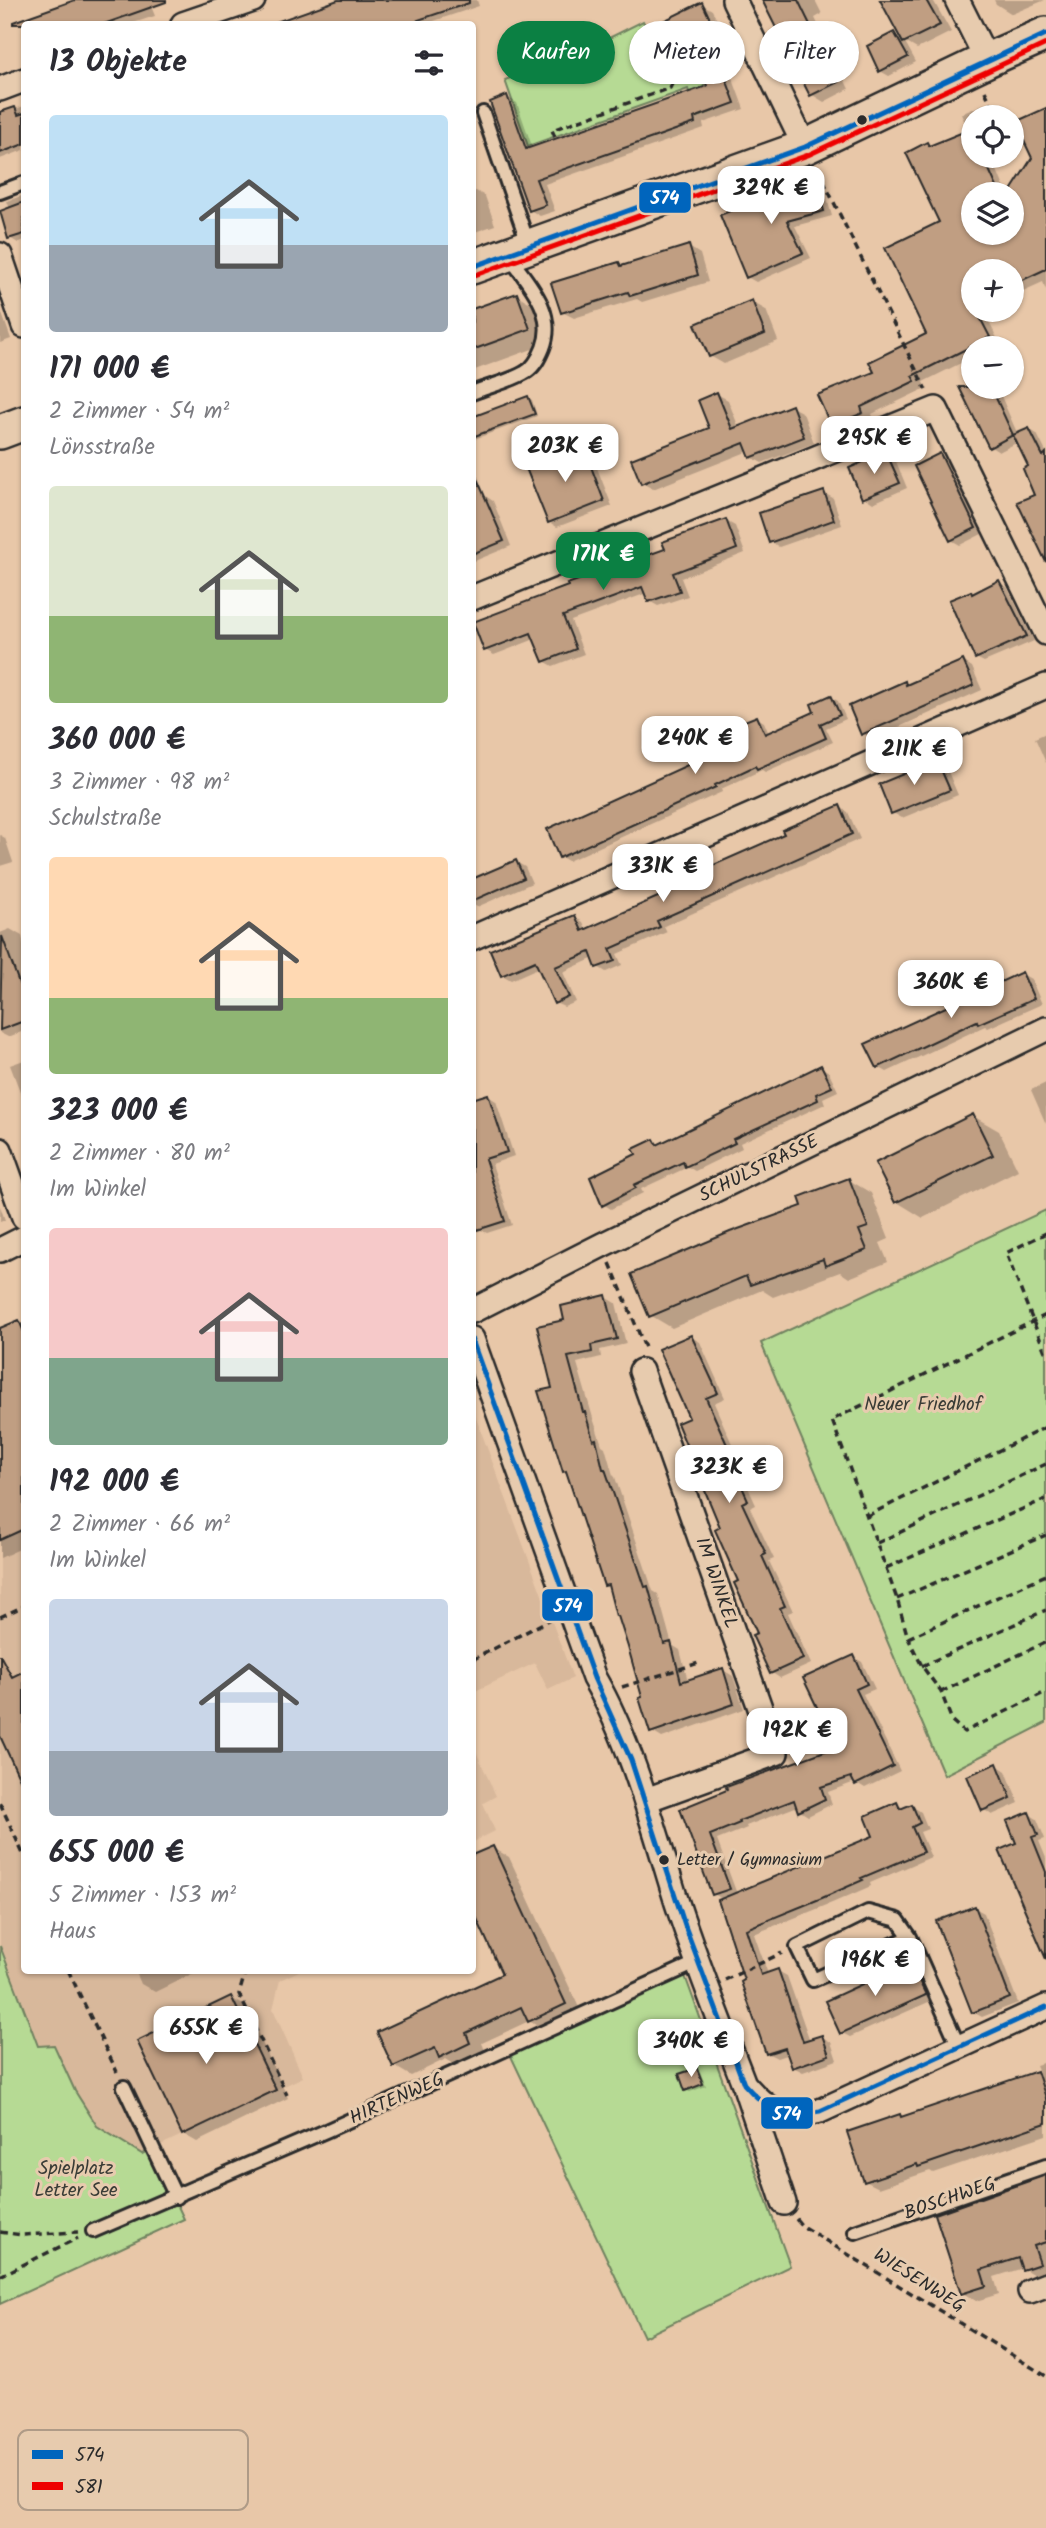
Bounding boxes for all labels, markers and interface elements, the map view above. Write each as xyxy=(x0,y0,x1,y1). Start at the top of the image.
chip: Kaufen xyxy=(497,21,615,84)
chip: Mieten xyxy=(629,21,745,84)
chip: Filter xyxy=(759,21,859,84)
text: 13 Objekte xyxy=(49,39,187,87)
icon: filters xyxy=(410,44,448,82)
map controls xyxy=(961,105,1024,399)
button: locate xyxy=(961,105,1024,168)
unlabelled marker xyxy=(855,113,869,127)
icon: home xyxy=(186,161,312,287)
pin: 329K € xyxy=(714,166,828,226)
text: 329K € xyxy=(734,171,808,207)
line badge: 574 xyxy=(638,181,692,214)
button: layers xyxy=(961,182,1024,245)
text: 574 xyxy=(650,184,680,214)
button: + xyxy=(961,259,1024,322)
button: − xyxy=(961,336,1024,399)
text: 171 000 € xyxy=(49,346,170,394)
text: 2 Zimmer · 54 m² xyxy=(49,394,229,430)
pin: 295K € xyxy=(817,416,931,476)
text: 295K € xyxy=(837,421,911,457)
pin: 203K € xyxy=(508,424,622,484)
text: 203K € xyxy=(527,429,603,465)
text: Lönsstraße xyxy=(49,430,155,466)
icon: home xyxy=(186,532,312,658)
pin: 171K € xyxy=(546,532,660,592)
text: 171K € xyxy=(572,537,634,573)
pin: 240K € xyxy=(638,716,752,776)
text: 360 000 € xyxy=(49,717,185,765)
text: 240K € xyxy=(657,721,733,757)
pin: 211K € xyxy=(857,728,971,787)
text: 211K € xyxy=(882,732,946,768)
text: 3 Zimmer · 98 m² xyxy=(49,765,229,801)
text: Schulstraße xyxy=(49,801,161,837)
pin: 331K € xyxy=(606,844,720,904)
text: 331K € xyxy=(628,849,698,885)
icon: home xyxy=(186,903,312,1029)
pin: 360K € xyxy=(894,960,1008,1020)
text: 360K € xyxy=(914,965,988,1001)
text: 323 000 € xyxy=(49,1088,188,1136)
street label: SCHULSTRASSE xyxy=(694,1127,825,1211)
text: 2 Zimmer · 80 m² xyxy=(49,1136,230,1172)
text: Im Winkel xyxy=(49,1172,146,1208)
icon: home xyxy=(186,1274,312,1400)
park label: Neuer Friedhof xyxy=(864,1390,984,1420)
pin: 323K € xyxy=(672,1446,786,1505)
text: 323K € xyxy=(691,1450,767,1486)
text: 192 000 € xyxy=(49,1459,179,1507)
text: 2 Zimmer · 66 m² xyxy=(49,1507,230,1543)
street label: IM WINKEL xyxy=(686,1533,746,1633)
text: Im Winkel xyxy=(49,1543,146,1579)
line badge: 574 xyxy=(541,1588,594,1622)
text: 574 xyxy=(553,1592,583,1622)
icon: home xyxy=(186,1645,312,1771)
pin: 192K € xyxy=(740,1708,854,1768)
text: 192K € xyxy=(762,1713,832,1749)
text: 655 000 € xyxy=(49,1830,184,1878)
place label: Letter / Gymnasium xyxy=(677,1847,822,1874)
marker: Letter / Gymnasium xyxy=(657,1853,671,1867)
text: 5 Zimmer · 153 m² xyxy=(49,1878,236,1914)
text: Haus xyxy=(49,1914,96,1950)
pin: 196K € xyxy=(818,1938,932,1998)
text: 196K € xyxy=(841,1943,909,1979)
pin: 655K € xyxy=(149,2007,263,2066)
text: 655K € xyxy=(169,2011,243,2047)
pin: 340K € xyxy=(634,2020,748,2079)
text: 340K € xyxy=(654,2024,728,2060)
street label: HIRTENWEG xyxy=(345,2065,449,2133)
line badge: 574 xyxy=(760,2096,814,2130)
text: 574 xyxy=(772,2100,802,2130)
park label: Spielplatz Letter See xyxy=(34,2154,118,2206)
street label: BOSCHWEG xyxy=(900,2169,1000,2229)
street label: WIESENWEG xyxy=(867,2241,971,2321)
legend xyxy=(18,2430,248,2510)
text: 574 xyxy=(75,2441,104,2471)
text: 581 xyxy=(75,2473,103,2503)

